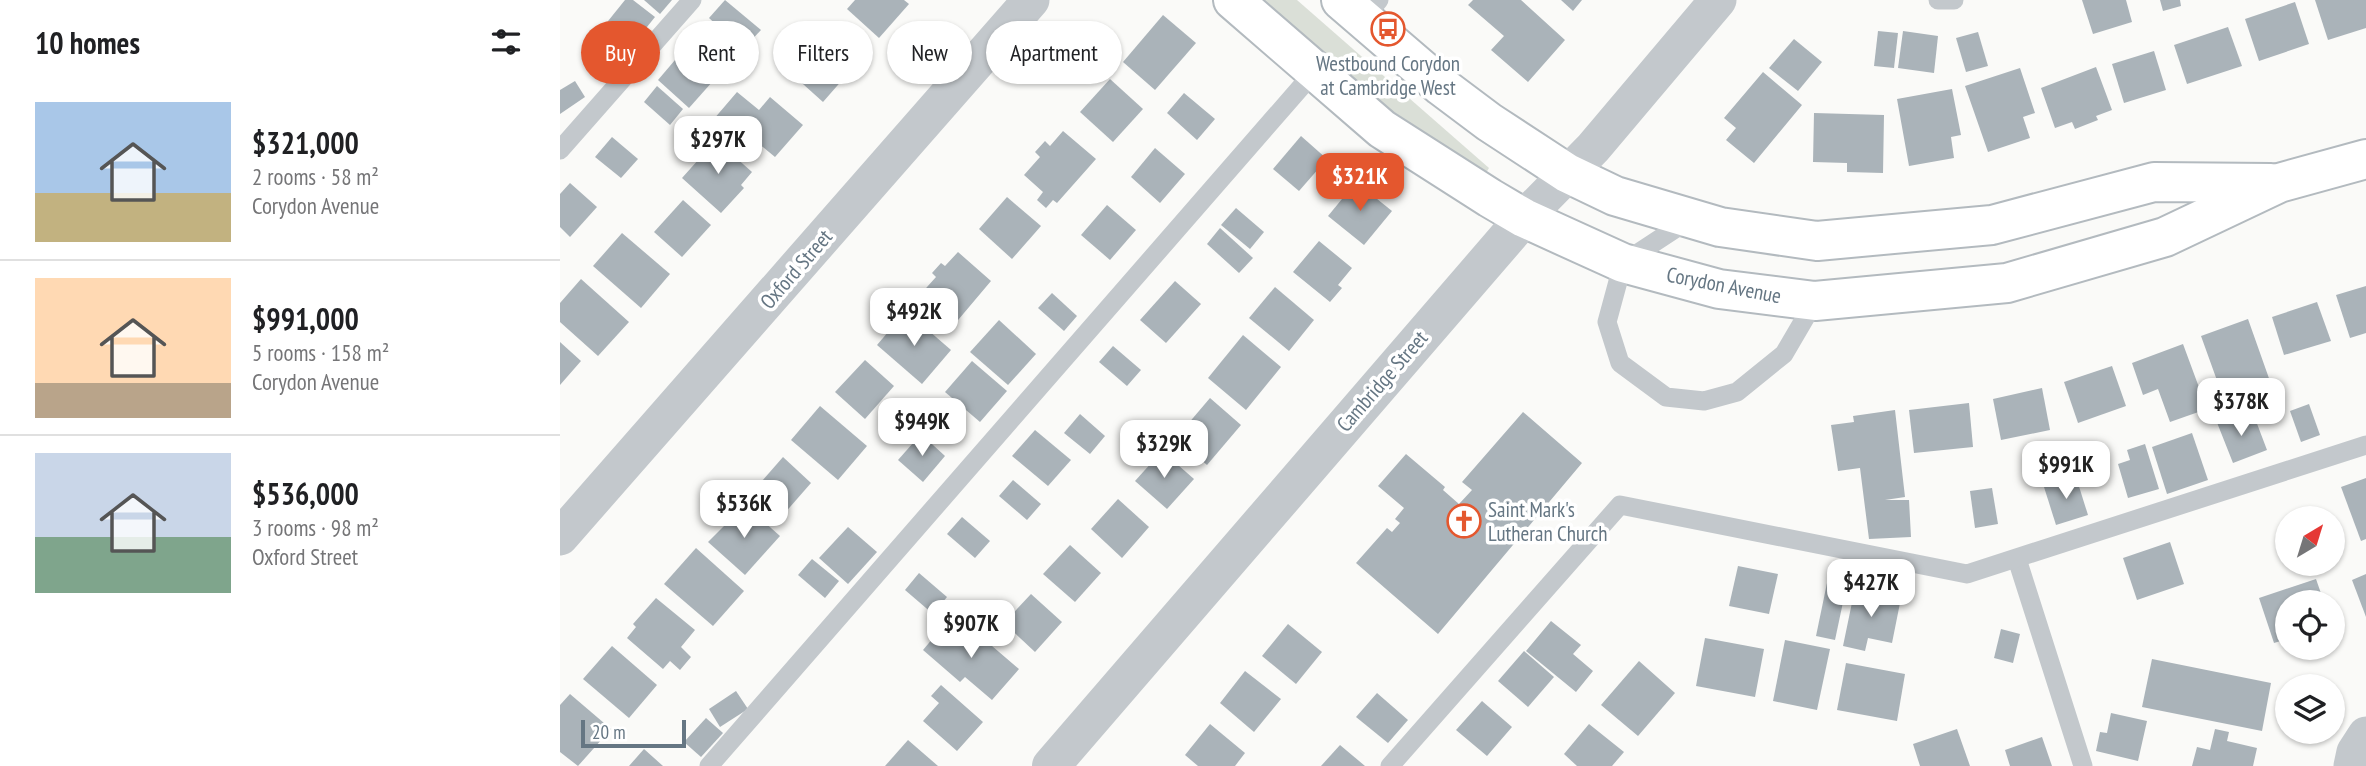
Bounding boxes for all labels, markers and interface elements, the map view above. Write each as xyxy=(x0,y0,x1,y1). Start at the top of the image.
bus stop icon: Westbound Corydon at Cambridge West xyxy=(1369,10,1407,48)
chip: Buy xyxy=(581,21,660,84)
chip: Rent xyxy=(674,21,759,84)
chip: Filters xyxy=(773,21,873,84)
chip: New xyxy=(887,21,972,84)
chip: Apartment xyxy=(986,21,1122,84)
text: 10 homes xyxy=(35,23,140,62)
icon: filters xyxy=(487,23,525,61)
place label: Westbound Corydon at Cambridge West xyxy=(1316,50,1460,101)
pin: $297K xyxy=(669,116,767,176)
text: $321,000 xyxy=(252,123,359,162)
text: $297K xyxy=(690,124,746,153)
icon: home xyxy=(91,130,175,214)
pin: $321K xyxy=(1311,154,1409,213)
text: $321K xyxy=(1332,161,1388,190)
text: 2 rooms · 58 m² xyxy=(252,162,379,191)
text: Corydon Avenue xyxy=(252,191,379,220)
street label: Oxford Street xyxy=(754,223,838,314)
street label: Corydon Avenue xyxy=(1664,261,1784,309)
pin: $492K xyxy=(865,288,963,348)
text: $492K xyxy=(886,296,942,325)
text: $991,000 xyxy=(252,299,359,338)
icon: home xyxy=(91,306,175,390)
street label: Cambridge Street xyxy=(1331,325,1434,437)
text: 5 rooms · 158 m² xyxy=(252,338,389,367)
text: Corydon Avenue xyxy=(252,367,379,396)
pin: $378K xyxy=(2192,378,2290,438)
text: $378K xyxy=(2213,386,2269,415)
pin: $949K xyxy=(873,398,971,458)
text: $949K xyxy=(894,406,950,435)
pin: $329K xyxy=(1115,420,1213,480)
text: $329K xyxy=(1136,428,1192,457)
pin: $991K xyxy=(2017,442,2115,501)
text: $991K xyxy=(2038,449,2094,478)
text: $536,000 xyxy=(252,474,359,513)
pin: $536K xyxy=(695,480,793,540)
icon: home xyxy=(91,481,175,565)
text: $536K xyxy=(716,488,772,517)
place label: Saint Mark's Lutheran Church xyxy=(1488,496,1608,547)
church icon: Saint Mark's Lutheran Church xyxy=(1445,502,1483,540)
north arrow xyxy=(2275,506,2345,576)
map controls xyxy=(2275,506,2345,744)
text: 3 rooms · 98 m² xyxy=(252,513,379,542)
text: Oxford Street xyxy=(252,542,358,571)
pin: $427K xyxy=(1822,560,1920,619)
text: $427K xyxy=(1843,567,1899,596)
button: locate xyxy=(2275,590,2345,660)
pin: $907K xyxy=(922,600,1020,660)
text: $907K xyxy=(943,608,999,637)
button: layers xyxy=(2275,674,2345,744)
scale bar xyxy=(581,717,686,749)
text: 20 m xyxy=(592,720,626,744)

